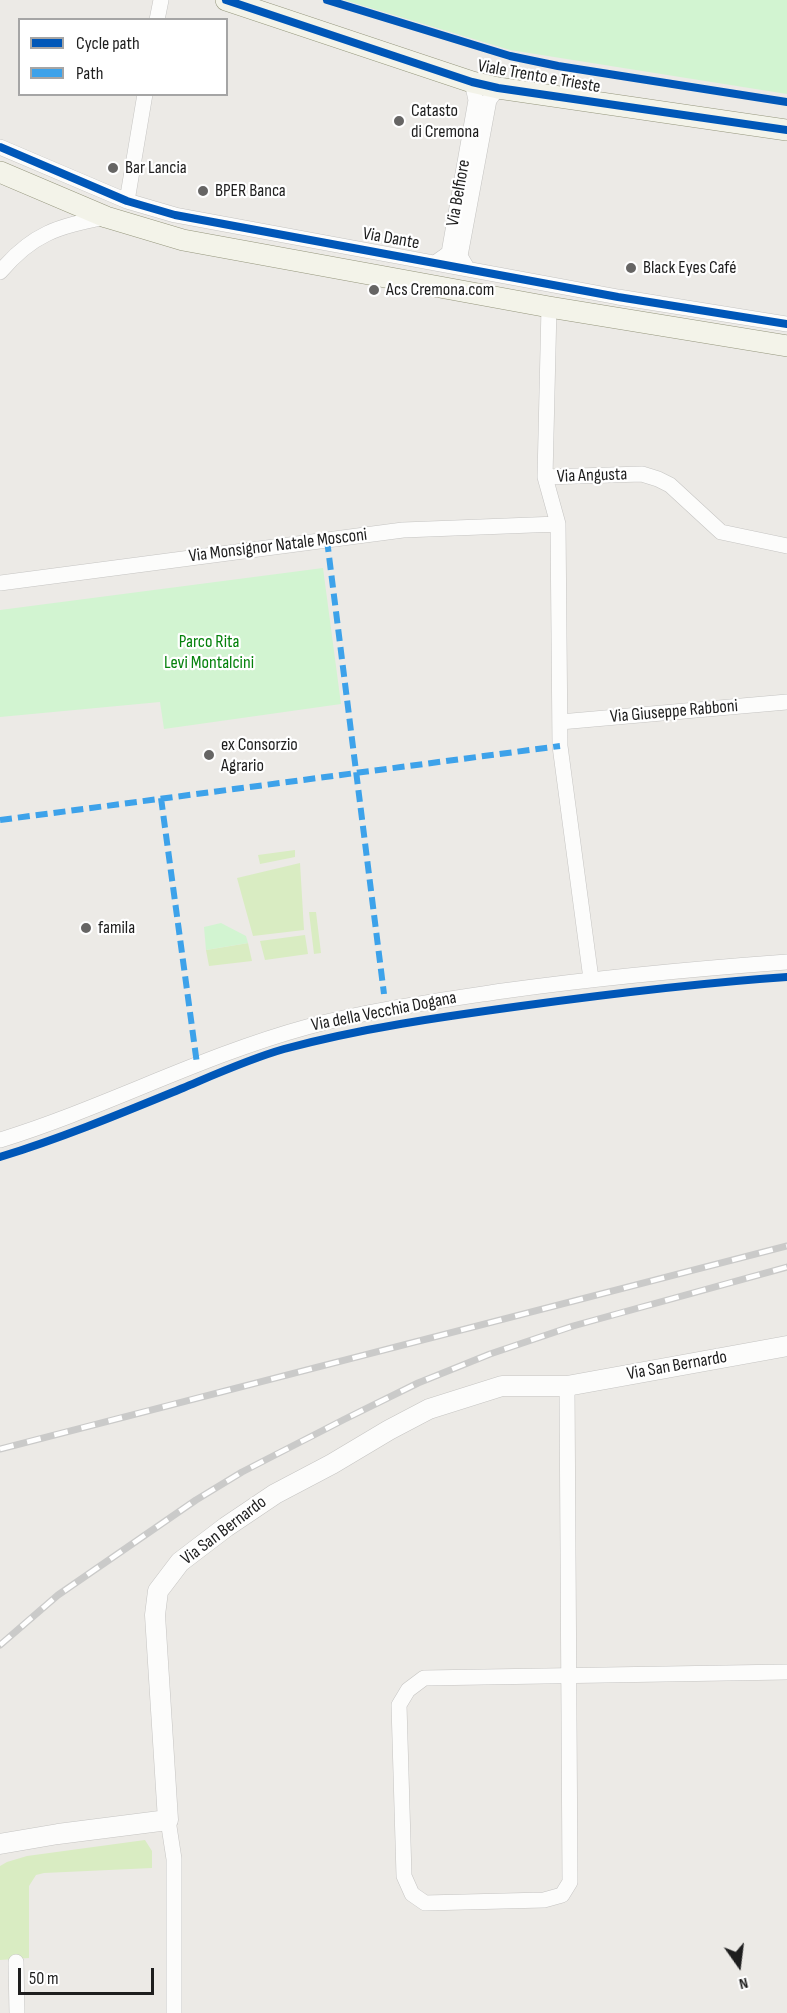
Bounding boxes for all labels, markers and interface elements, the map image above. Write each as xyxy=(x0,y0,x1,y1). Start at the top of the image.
legend xyxy=(18,18,228,96)
text: Cycle path xyxy=(76,33,140,54)
street label: Viale Trento e Trieste xyxy=(476,56,602,98)
text: Path xyxy=(76,63,104,84)
place label: Catasto di Cremona xyxy=(411,100,479,142)
marker: Catasto di Cremona xyxy=(392,114,406,128)
place label: Bar Lancia xyxy=(125,157,187,179)
street label: Via Belfiore xyxy=(443,158,475,228)
marker: Bar Lancia xyxy=(106,161,120,175)
place label: BPER Banca xyxy=(215,180,286,202)
marker: BPER Banca xyxy=(196,184,210,198)
street label: Via Dante xyxy=(361,223,421,255)
place label: Black Eyes Café xyxy=(643,257,736,279)
marker: Black Eyes Café xyxy=(624,261,638,275)
place label: Acs Cremona.com xyxy=(386,279,494,301)
marker: Acs Cremona.com xyxy=(367,283,381,297)
street label: Via Angusta xyxy=(556,464,628,488)
street label: Via Monsignor Natale Mosconi xyxy=(188,524,368,568)
park label: Parco Rita Levi Montalcini xyxy=(164,631,254,674)
street label: Via Giuseppe Rabboni xyxy=(609,696,739,728)
place label: ex Consorzio Agrario xyxy=(221,734,298,777)
marker: ex Consorzio Agrario xyxy=(202,748,216,762)
place label: famila xyxy=(98,917,135,939)
marker: famila xyxy=(79,921,93,935)
street label: Via della Vecchia Dogana xyxy=(310,987,458,1037)
street label: Via San Bernardo xyxy=(625,1347,729,1385)
street label: Via San Bernardo xyxy=(177,1492,271,1570)
north arrow xyxy=(709,1935,769,1995)
scale bar xyxy=(21,1956,158,1994)
text: 50 m xyxy=(29,1968,59,1989)
text: N xyxy=(737,1973,750,1993)

